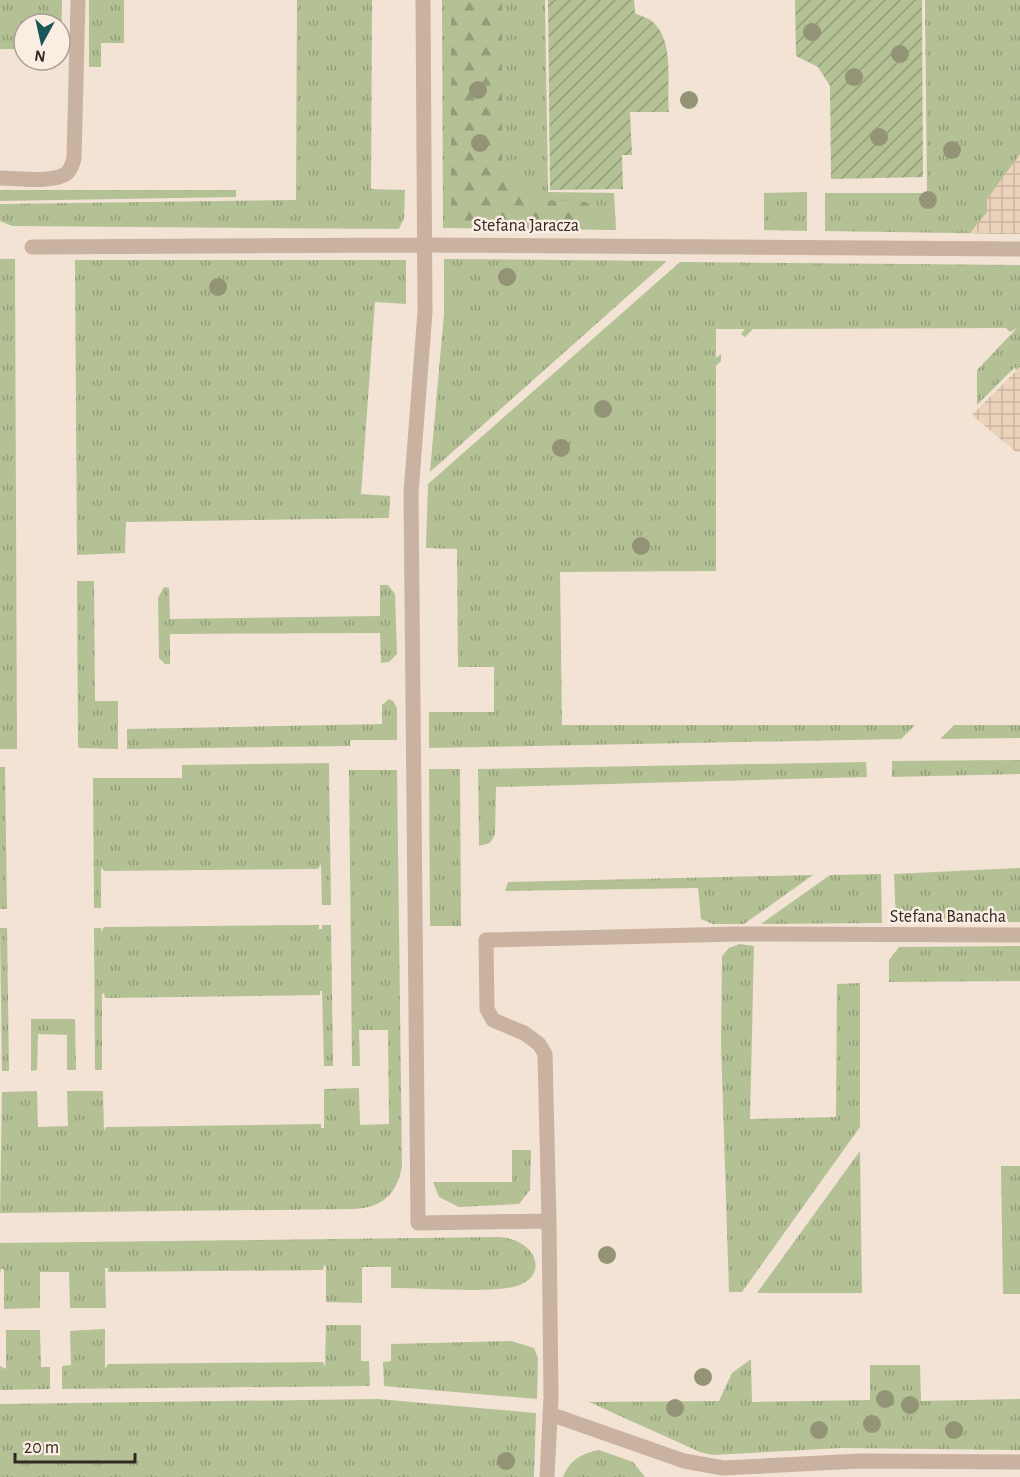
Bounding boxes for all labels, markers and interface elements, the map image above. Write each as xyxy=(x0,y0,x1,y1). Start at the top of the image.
north arrow xyxy=(12,12,72,72)
text: N xyxy=(33,47,47,65)
street label: Stefana Jaracza xyxy=(473,217,579,235)
street label: Stefana Banacha xyxy=(890,908,1006,926)
scale bar xyxy=(15,1426,135,1464)
text: 20 m xyxy=(24,1439,59,1457)

